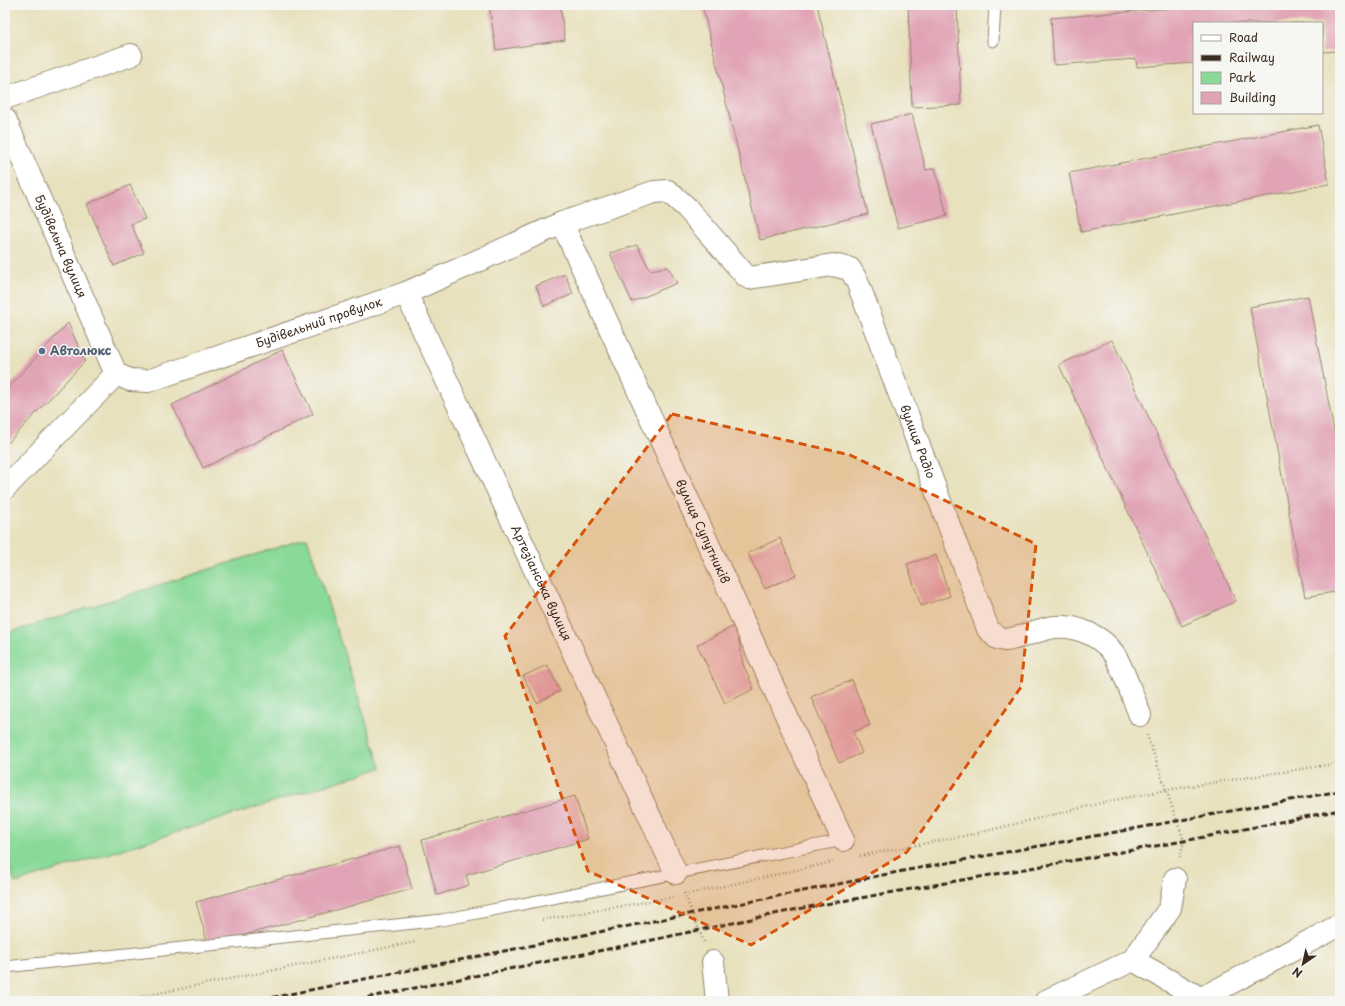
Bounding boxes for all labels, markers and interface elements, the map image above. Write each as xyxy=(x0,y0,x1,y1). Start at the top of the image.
legend xyxy=(1193,22,1323,114)
text: Road xyxy=(1229,28,1258,46)
text: Railway xyxy=(1229,48,1275,66)
text: Park xyxy=(1229,68,1256,86)
text: Building xyxy=(1229,88,1276,106)
street label: Будівельна вулиця xyxy=(31,192,92,301)
street label: Будівельний провулок xyxy=(253,292,385,352)
place label: Автолюкс xyxy=(50,341,112,359)
marker: Автолюкс xyxy=(37,346,47,356)
street label: вулиця Радіо xyxy=(896,402,941,481)
street label: вулиця Супутників xyxy=(672,476,735,586)
street label: Артезіанська вулиця xyxy=(507,522,577,644)
north arrow xyxy=(1283,944,1323,984)
text: N xyxy=(1289,963,1305,982)

